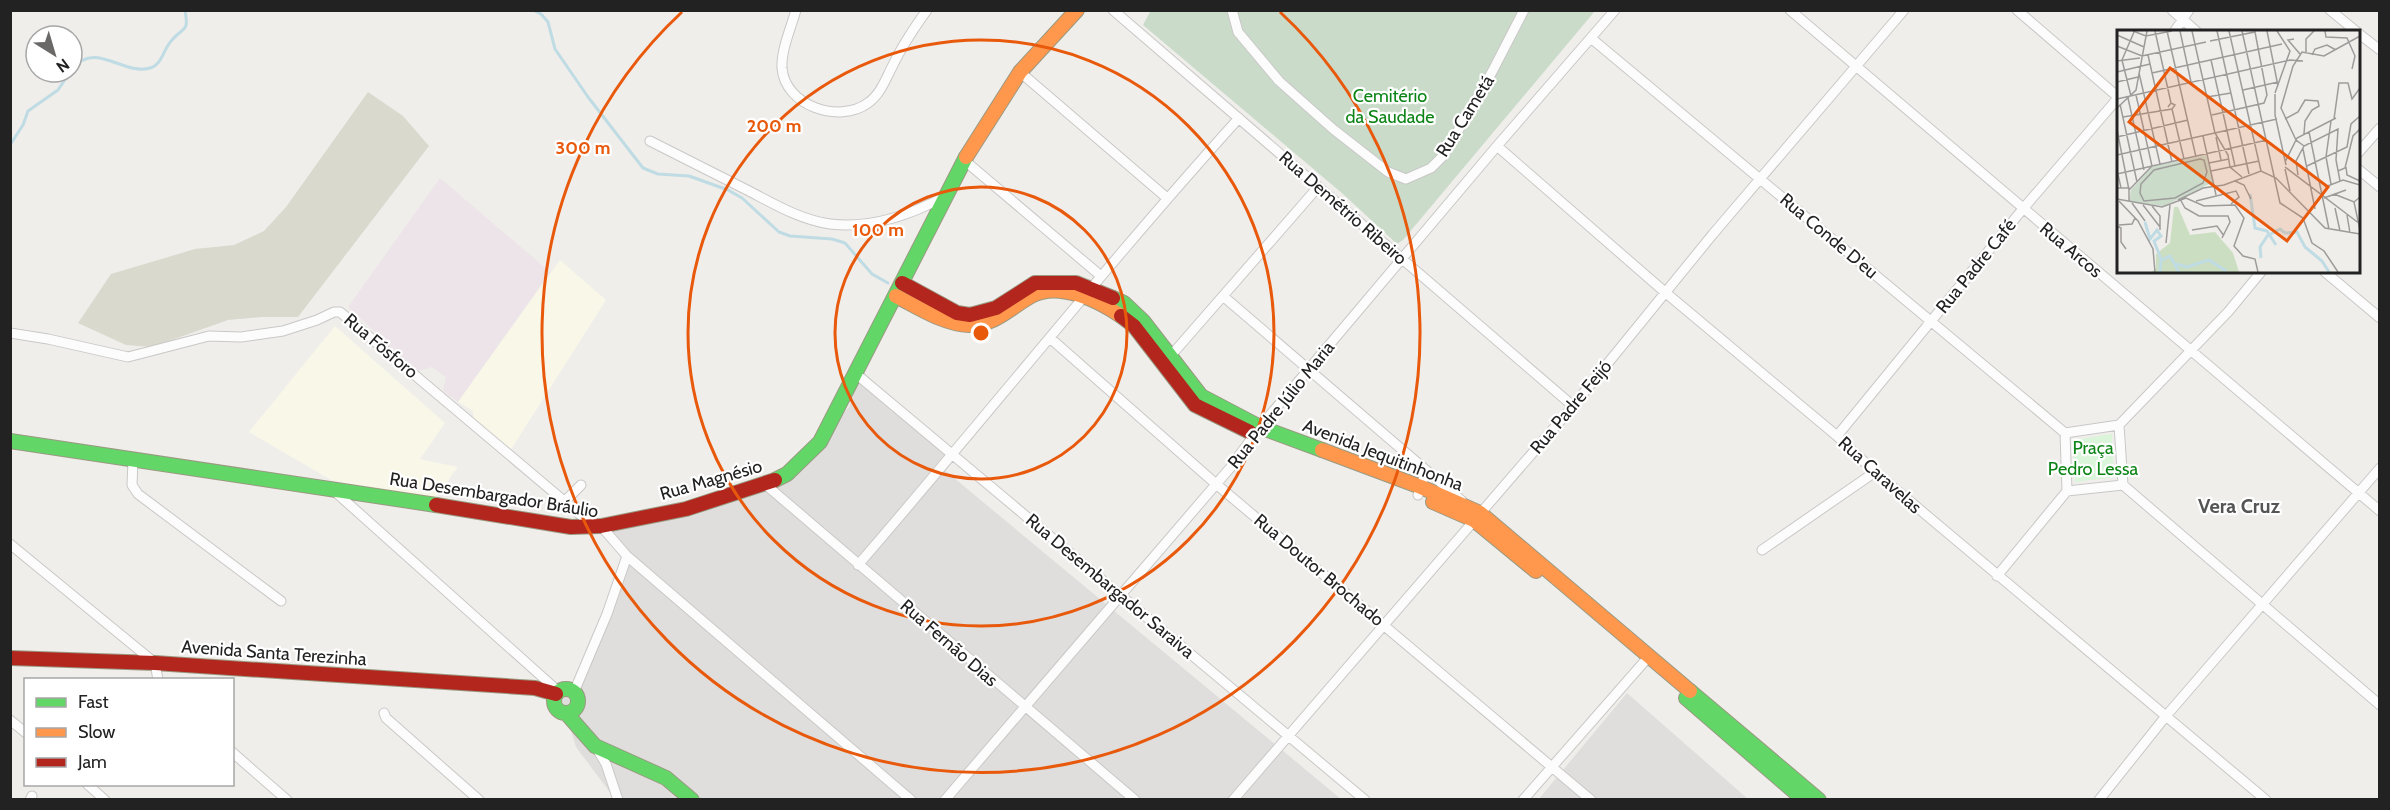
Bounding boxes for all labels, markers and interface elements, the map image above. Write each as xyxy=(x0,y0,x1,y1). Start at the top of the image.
north arrow xyxy=(24,24,84,84)
inset map xyxy=(2117,30,2360,273)
text: N xyxy=(52,55,73,77)
street label: Rua Cametá xyxy=(1431,71,1499,161)
park label: Cemitério da Saudade xyxy=(1345,85,1435,128)
text: 200 m xyxy=(747,115,801,137)
text: 300 m xyxy=(556,137,610,159)
street label: Rua Demétrio Ribeiro xyxy=(1274,146,1412,270)
street label: Rua Conde D'eu xyxy=(1775,189,1883,283)
street label: Rua Padre Café xyxy=(1931,214,2021,318)
street label: Rua Arcos xyxy=(2035,218,2107,282)
text: 100 m xyxy=(852,219,904,241)
street label: Rua Fósforo xyxy=(340,309,423,383)
centre of rings xyxy=(971,323,991,343)
street label: Rua Padre Júlio Maria xyxy=(1223,337,1339,473)
street label: Rua Padre Feijó xyxy=(1525,356,1617,458)
street label: Avenida Jequitinhonha xyxy=(1300,414,1467,496)
street label: Rua Caravelas xyxy=(1834,432,1926,518)
park label: Praça Pedro Lessa xyxy=(2048,437,2138,480)
street label: Rua Magnésio xyxy=(657,455,765,505)
street label: Rua Desembargador Bráulio xyxy=(388,468,600,522)
district label: Vera Cruz xyxy=(2198,494,2280,518)
street label: Rua Desembargador Saraiva xyxy=(1021,509,1199,663)
street label: Rua Doutor Brochado xyxy=(1249,509,1389,631)
street label: Rua Fernão Dias xyxy=(896,595,1002,691)
street label: Avenida Santa Terezinha xyxy=(181,636,368,670)
legend xyxy=(24,678,234,786)
text: Fast xyxy=(78,691,109,713)
text: Slow xyxy=(78,721,115,743)
text: Jam xyxy=(77,751,107,773)

